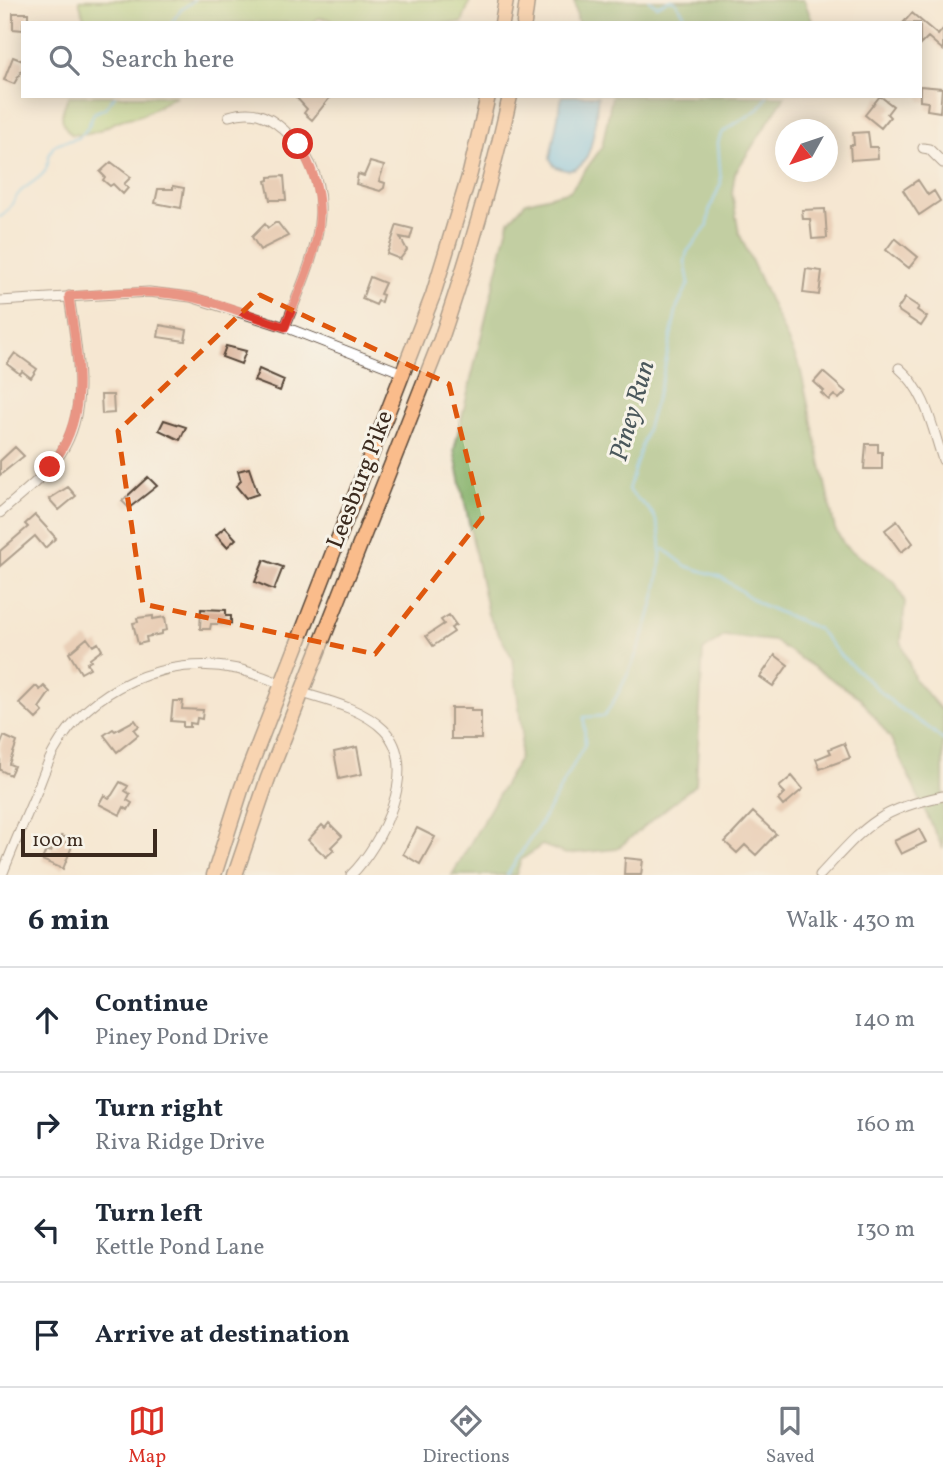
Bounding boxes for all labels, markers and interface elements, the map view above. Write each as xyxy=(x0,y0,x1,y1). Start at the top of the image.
search box xyxy=(21,21,922,98)
icon: search xyxy=(45,41,83,79)
text: Search here xyxy=(101,42,234,78)
north arrow xyxy=(775,119,838,182)
route start xyxy=(282,128,313,159)
water label: Piney Run xyxy=(601,356,665,466)
street label: Leesburg Pike xyxy=(319,406,403,554)
route end xyxy=(34,451,65,482)
scale bar xyxy=(21,826,158,858)
text: 100 m xyxy=(32,828,83,854)
text: 6 min xyxy=(28,900,110,942)
text: Walk · 430 m xyxy=(786,905,915,937)
text: Continue xyxy=(95,986,208,1022)
icon: ahead xyxy=(28,1001,66,1039)
text: 140 m xyxy=(854,1004,915,1036)
text: Piney Pond Drive xyxy=(95,1022,269,1054)
text: Turn right xyxy=(95,1091,223,1127)
icon: right xyxy=(28,1106,66,1144)
text: 160 m xyxy=(856,1109,915,1141)
text: Riva Ridge Drive xyxy=(95,1127,265,1159)
text: Turn left xyxy=(95,1196,203,1232)
icon: left xyxy=(28,1211,66,1249)
text: 130 m xyxy=(856,1214,915,1246)
text: Kettle Pond Lane xyxy=(95,1232,264,1264)
icon: arrive xyxy=(28,1316,66,1354)
text: Arrive at destination xyxy=(95,1317,350,1353)
tab: Map xyxy=(128,1402,166,1470)
tab: Directions xyxy=(423,1402,510,1470)
tab: Saved xyxy=(766,1402,815,1470)

